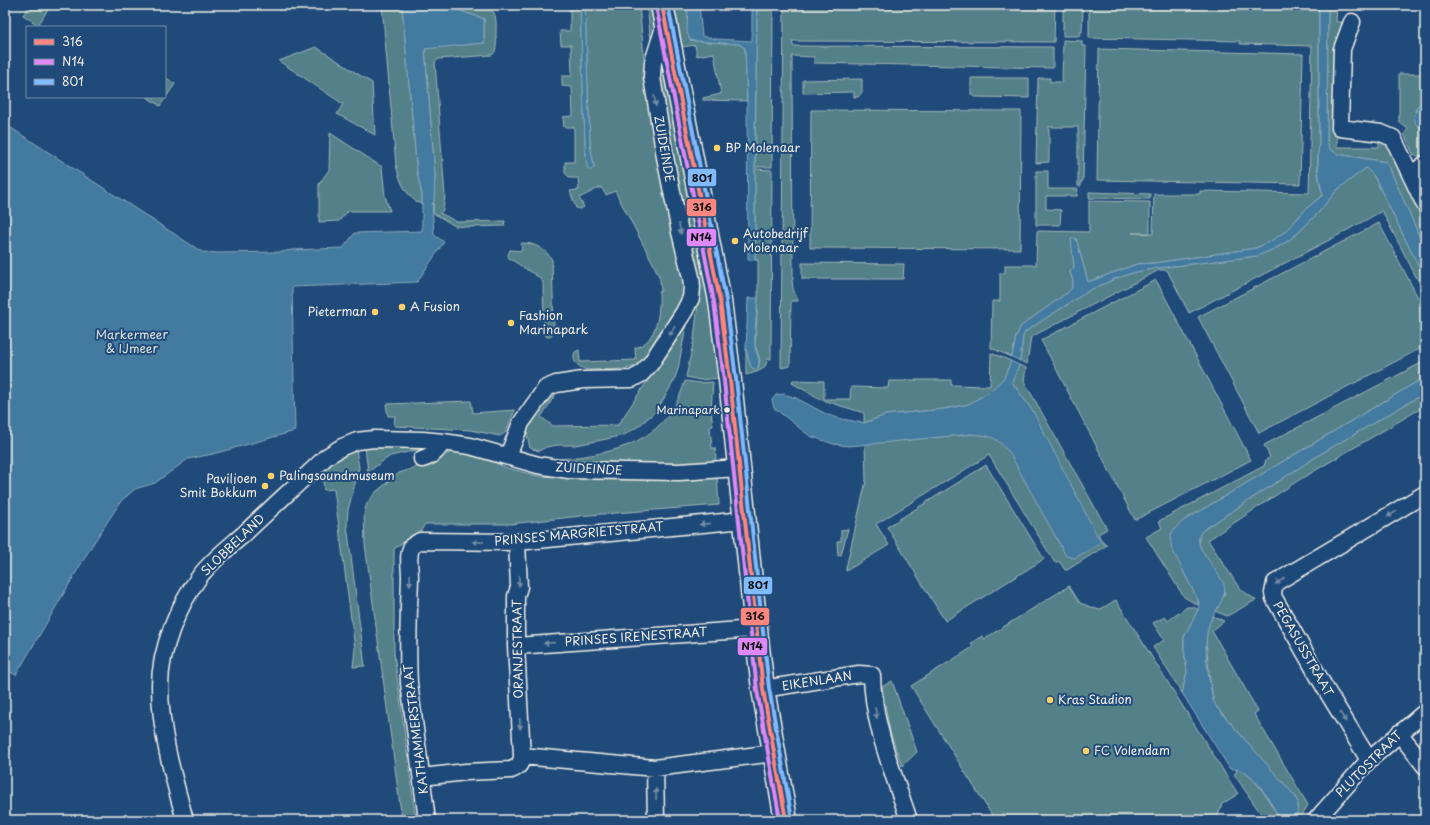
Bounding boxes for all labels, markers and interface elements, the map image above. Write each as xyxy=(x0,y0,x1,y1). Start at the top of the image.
legend xyxy=(26,26,166,98)
text: 316 xyxy=(62,32,83,50)
text: N14 xyxy=(62,52,85,70)
text: 801 xyxy=(62,72,84,90)
one-way arrow xyxy=(653,95,659,107)
street label: ZUIDEINDE xyxy=(650,114,680,184)
place label: BP Molenaar xyxy=(725,138,801,156)
marker: BP Molenaar xyxy=(712,143,722,153)
line badge: 801 xyxy=(687,168,717,187)
text: 801 xyxy=(692,169,712,186)
line badge: 316 xyxy=(686,198,717,217)
text: 316 xyxy=(692,198,712,215)
one-way arrow xyxy=(677,222,683,235)
place label: Autobedrijf Molenaar xyxy=(743,224,809,256)
line badge: N14 xyxy=(686,228,717,247)
text: N14 xyxy=(690,228,712,245)
marker: Autobedrijf Molenaar xyxy=(730,236,740,246)
place label: A Fusion xyxy=(410,297,460,315)
place label: Pieterman xyxy=(308,302,367,320)
marker: A Fusion xyxy=(397,302,407,312)
place label: Fashion Marinapark xyxy=(519,306,588,338)
marker: Pieterman xyxy=(370,307,380,317)
marker: Fashion Marinapark xyxy=(506,318,516,328)
park label: Markermeer & IJmeer xyxy=(96,325,169,357)
one-way arrow xyxy=(668,326,676,336)
place label: Marinapark xyxy=(657,401,720,418)
marker: Marinapark xyxy=(722,405,732,415)
street label: ZUIDEINDE xyxy=(555,457,623,479)
place label: Palingsoundmuseum xyxy=(279,466,395,484)
place label: Paviljoen Smit Bokkum xyxy=(179,469,257,501)
marker: Palingsoundmuseum xyxy=(266,471,276,481)
marker: Paviljoen Smit Bokkum xyxy=(260,481,270,491)
street label: SLOBBELAND xyxy=(196,509,268,579)
one-way arrow xyxy=(1386,511,1397,518)
street label: PRINSES MARGRIETSTRAAT xyxy=(494,517,665,549)
one-way arrow xyxy=(699,520,711,527)
one-way arrow xyxy=(471,539,484,545)
one-way arrow xyxy=(407,574,413,587)
one-way arrow xyxy=(516,575,522,588)
line badge: 801 xyxy=(743,576,773,595)
text: 801 xyxy=(748,576,768,593)
one-way arrow xyxy=(1275,577,1286,585)
street label: ORANJESTRAAT xyxy=(507,598,527,699)
street label: PEGASUSSTRAAT xyxy=(1269,598,1338,699)
line badge: 316 xyxy=(740,607,770,626)
text: 316 xyxy=(745,607,765,624)
street label: PRINSES IRENESTRAAT xyxy=(564,622,709,650)
line badge: N14 xyxy=(737,637,768,656)
text: N14 xyxy=(741,637,763,654)
one-way arrow xyxy=(543,640,555,647)
street label: KATHAMMERSTRAAT xyxy=(398,662,432,795)
street label: EIKENLAAN xyxy=(781,666,853,694)
place label: Kras Stadion xyxy=(1058,690,1132,708)
marker: Kras Stadion xyxy=(1045,695,1055,705)
one-way arrow xyxy=(873,707,879,719)
one-way arrow xyxy=(1339,711,1346,723)
one-way arrow xyxy=(517,718,524,730)
street label: PLUTOSTRAAT xyxy=(1331,725,1406,801)
place label: FC Volendam xyxy=(1094,741,1170,759)
marker: FC Volendam xyxy=(1081,746,1091,756)
one-way arrow xyxy=(652,788,659,800)

